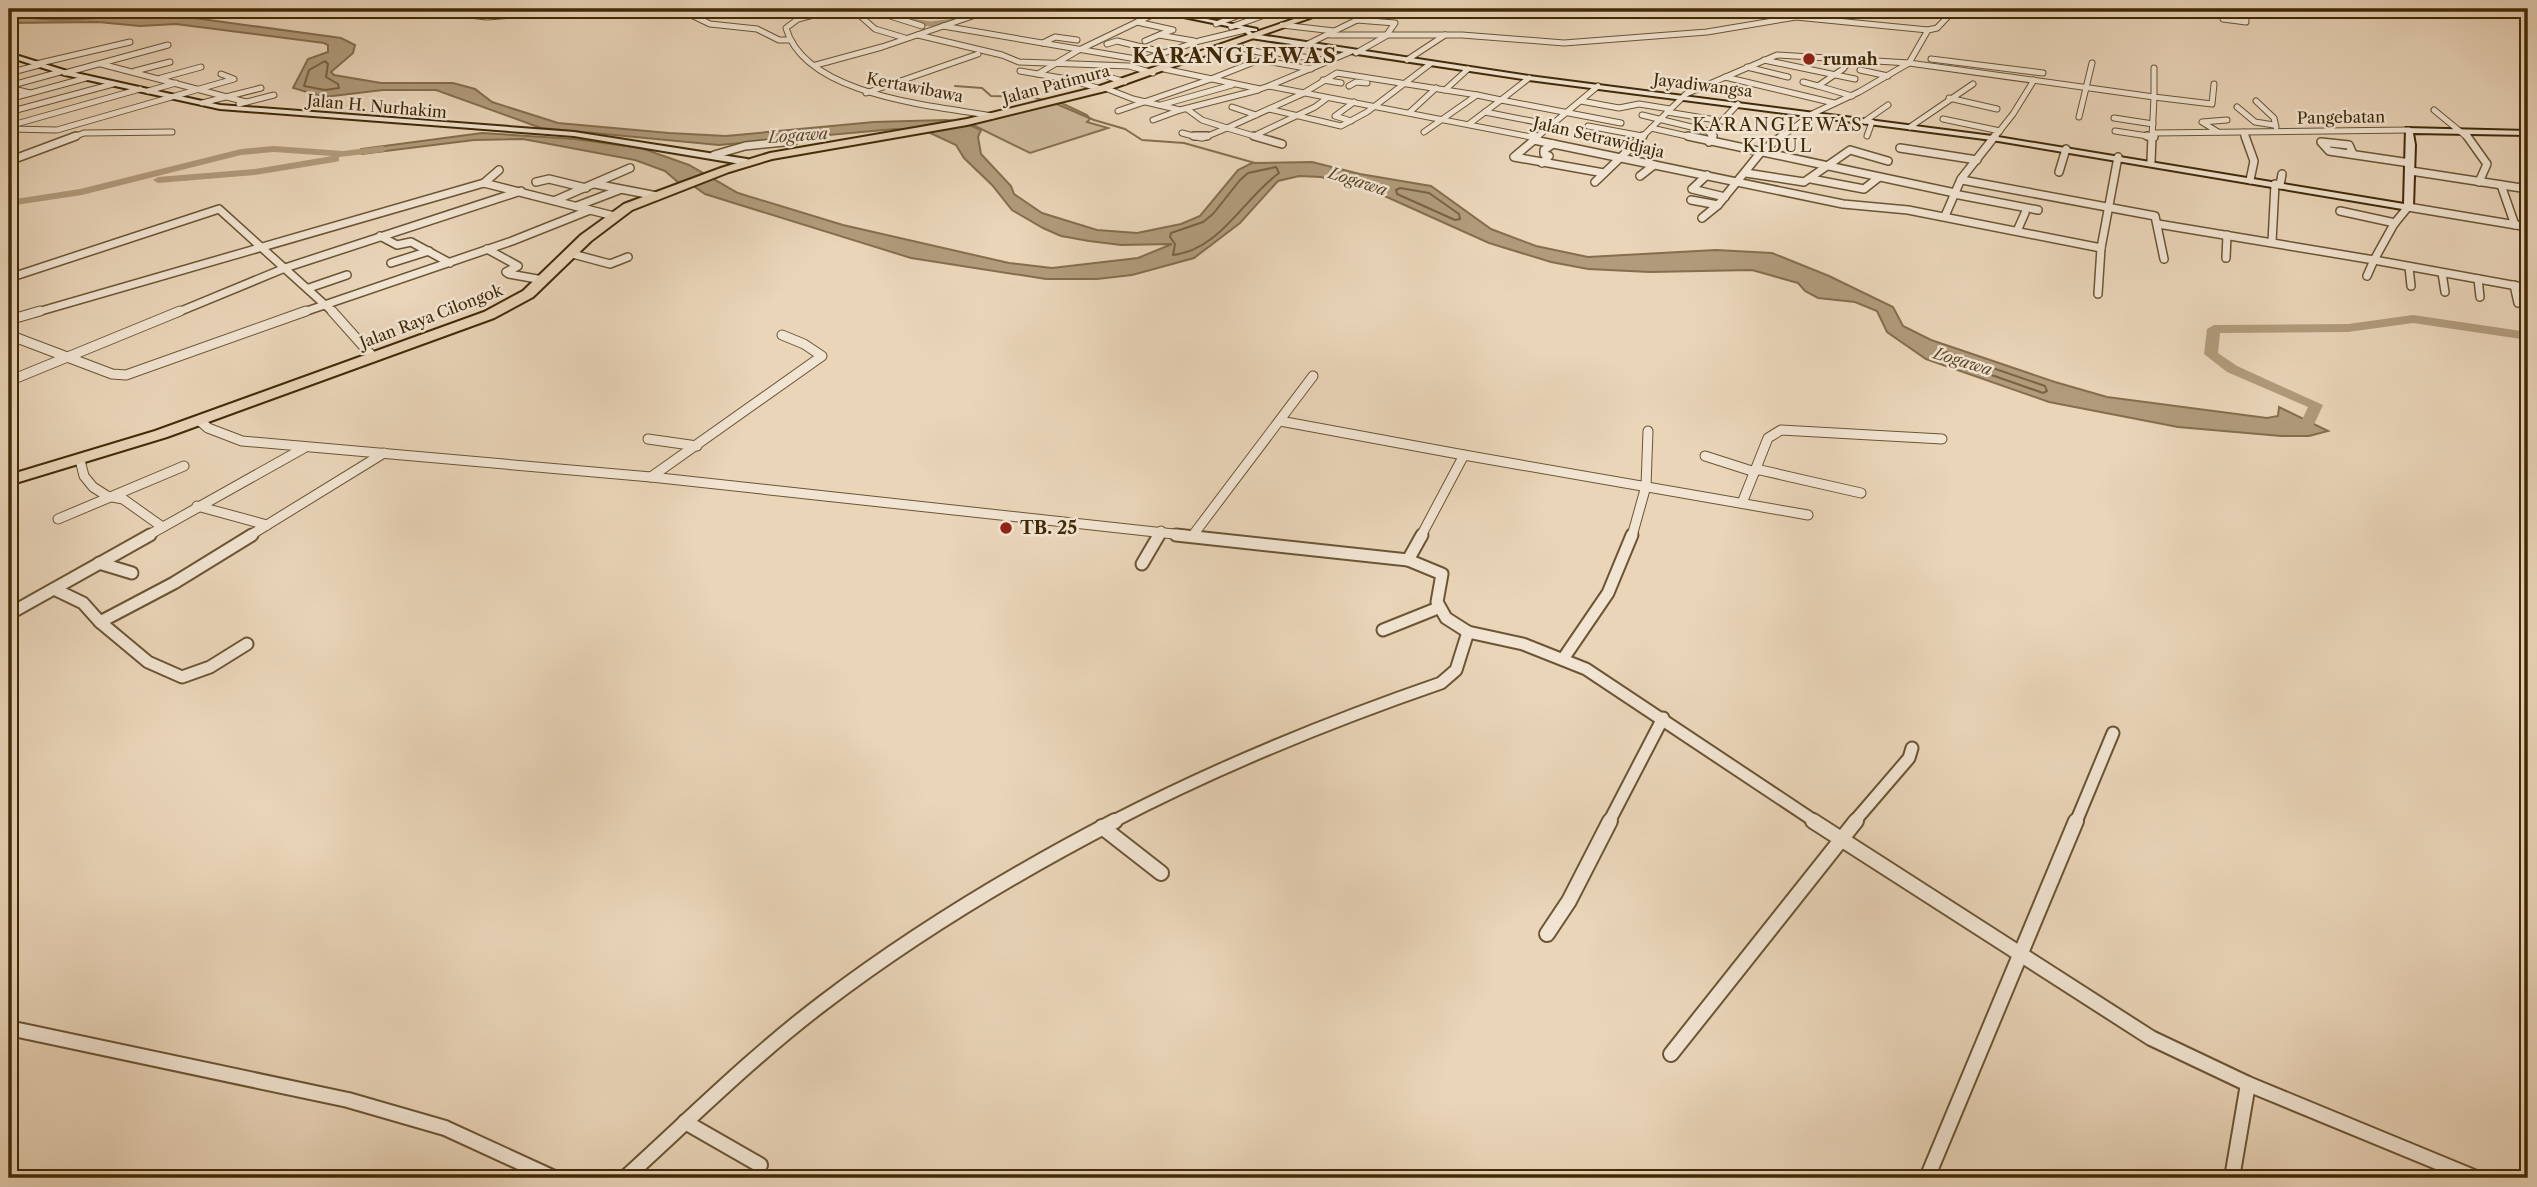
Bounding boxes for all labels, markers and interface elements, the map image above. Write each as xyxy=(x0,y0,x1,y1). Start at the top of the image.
district label: KARANGLEWAS xyxy=(1132,43,1338,68)
place label: rumah xyxy=(1823,49,1878,69)
marker: rumah xyxy=(1801,51,1817,67)
street label: Jalan Patimura xyxy=(997,60,1112,109)
street label: Kertawibawa xyxy=(865,68,966,106)
street label: Jayadiwangsa xyxy=(1649,69,1754,101)
street label: Jalan H. Nurhakim xyxy=(303,90,448,122)
street label: Pangebatan xyxy=(2297,106,2385,128)
street label: Jalan Setrawidjaja xyxy=(1529,112,1667,162)
district label: KARANGLEWAS KIDUL xyxy=(1692,114,1864,157)
water label: Logawa xyxy=(765,123,829,147)
water label: Logawa xyxy=(1324,162,1390,200)
street label: Jalan Raya Cilongok xyxy=(354,279,506,354)
water label: Logawa xyxy=(1929,342,1995,379)
place label: TB. 25 xyxy=(1020,517,1077,539)
marker: TB. 25 xyxy=(998,520,1014,536)

